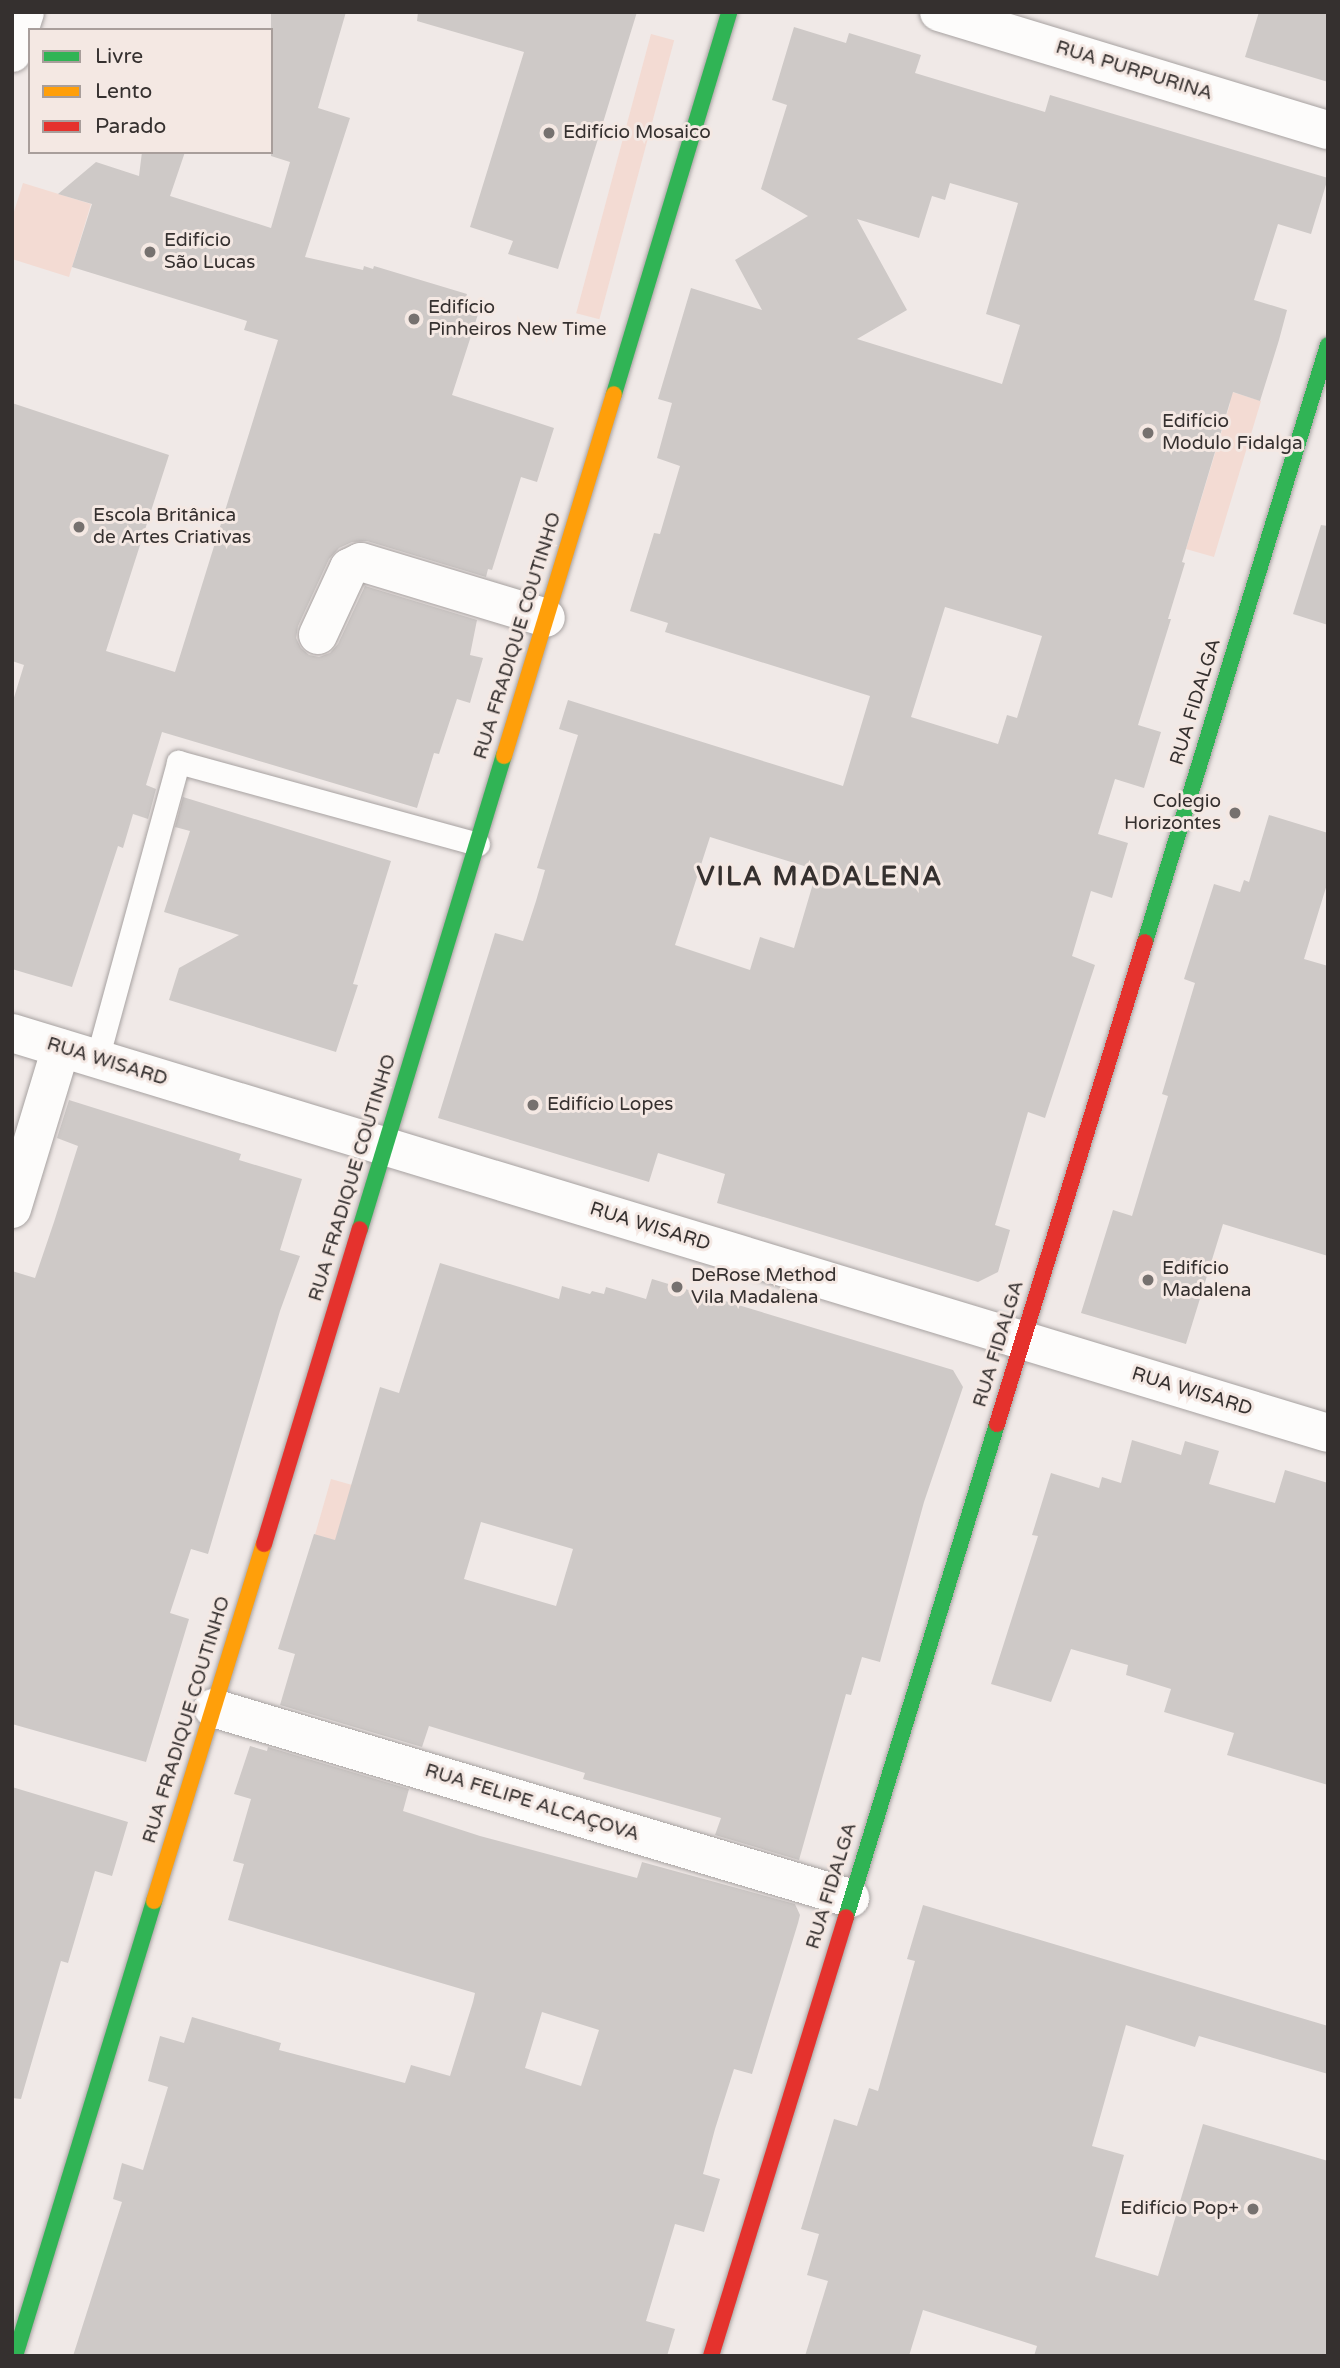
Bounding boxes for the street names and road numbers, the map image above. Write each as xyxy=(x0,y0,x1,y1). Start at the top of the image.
street label: RUA PURPURINA xyxy=(1053,36,1215,106)
street label: RUA FRADIQUE COUTINHO xyxy=(470,510,566,762)
street label: RUA FIDALGA xyxy=(1166,636,1226,768)
street label: RUA WISARD xyxy=(44,1033,170,1091)
street label: RUA FRADIQUE COUTINHO xyxy=(305,1052,401,1304)
street label: RUA WISARD xyxy=(587,1198,713,1256)
street label: RUA FIDALGA xyxy=(969,1278,1029,1410)
street label: RUA WISARD xyxy=(1129,1363,1255,1421)
street label: RUA FRADIQUE COUTINHO xyxy=(139,1594,235,1846)
street label: RUA FELIPE ALCAÇOVA xyxy=(422,1759,642,1847)
street label: RUA FIDALGA xyxy=(802,1820,862,1952)

